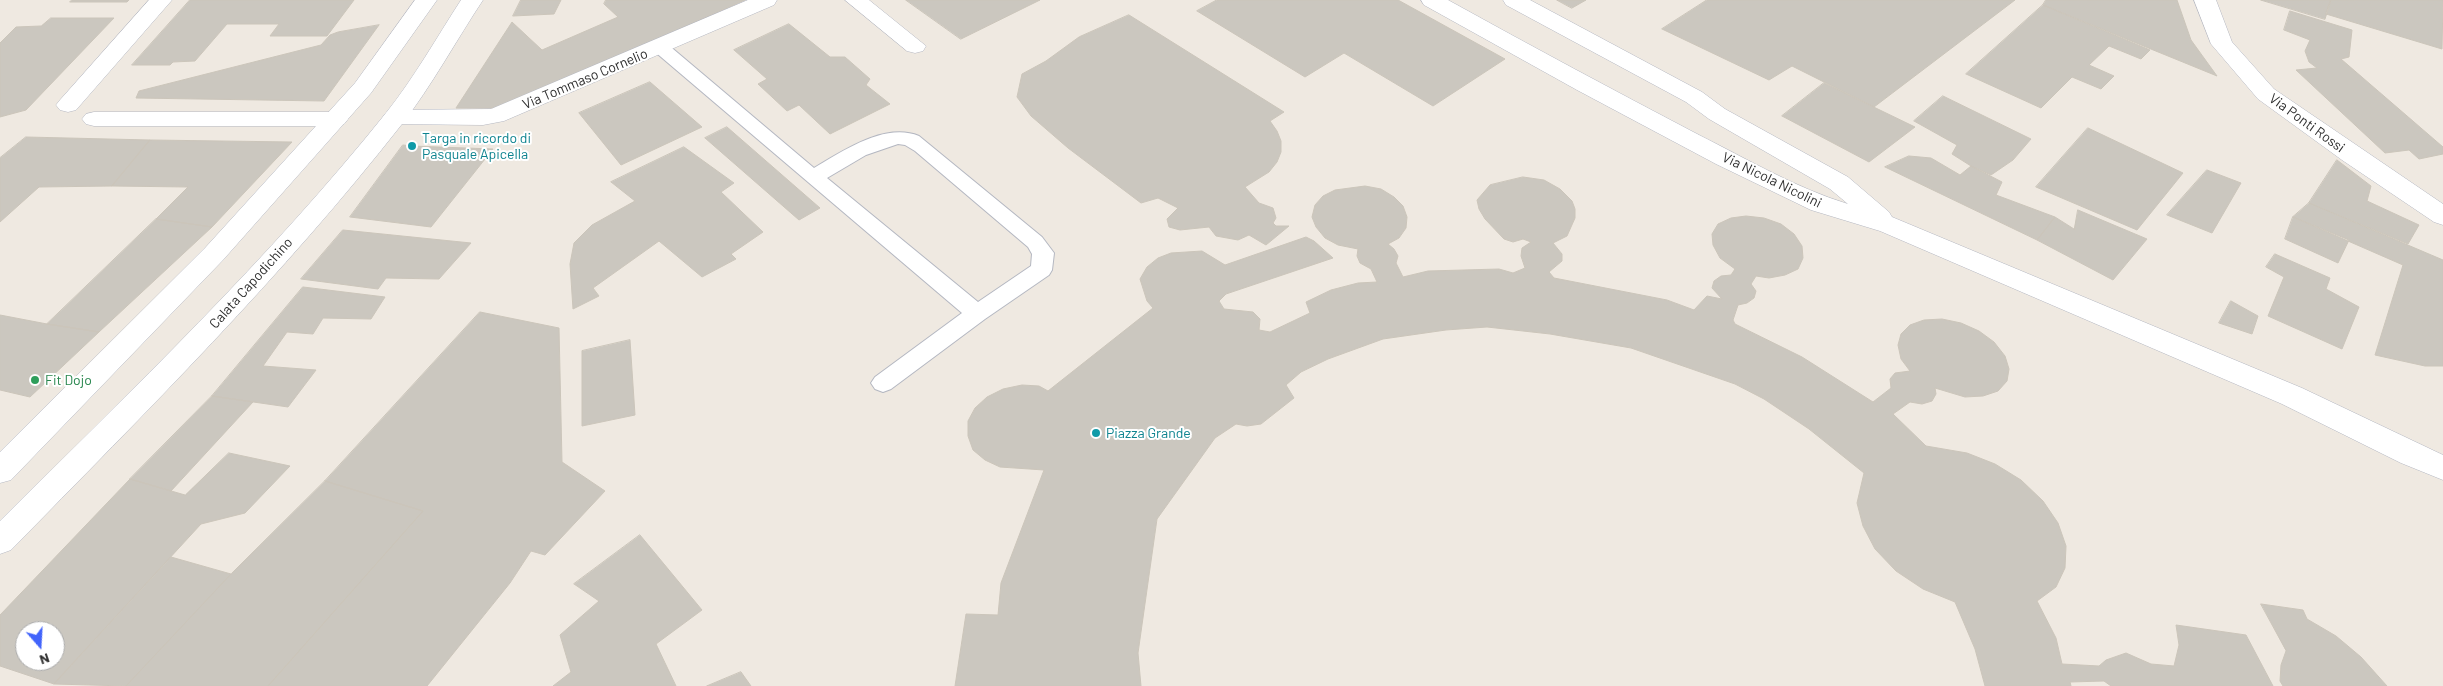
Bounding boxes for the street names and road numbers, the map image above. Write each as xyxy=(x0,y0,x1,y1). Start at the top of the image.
street label: Via Tommaso Cornelio xyxy=(520,45,650,113)
street label: Via Ponti Rossi xyxy=(2266,90,2348,156)
street label: Via Nicola Nicolini xyxy=(1719,149,1825,211)
street label: Calata Capodichino xyxy=(206,234,296,332)

